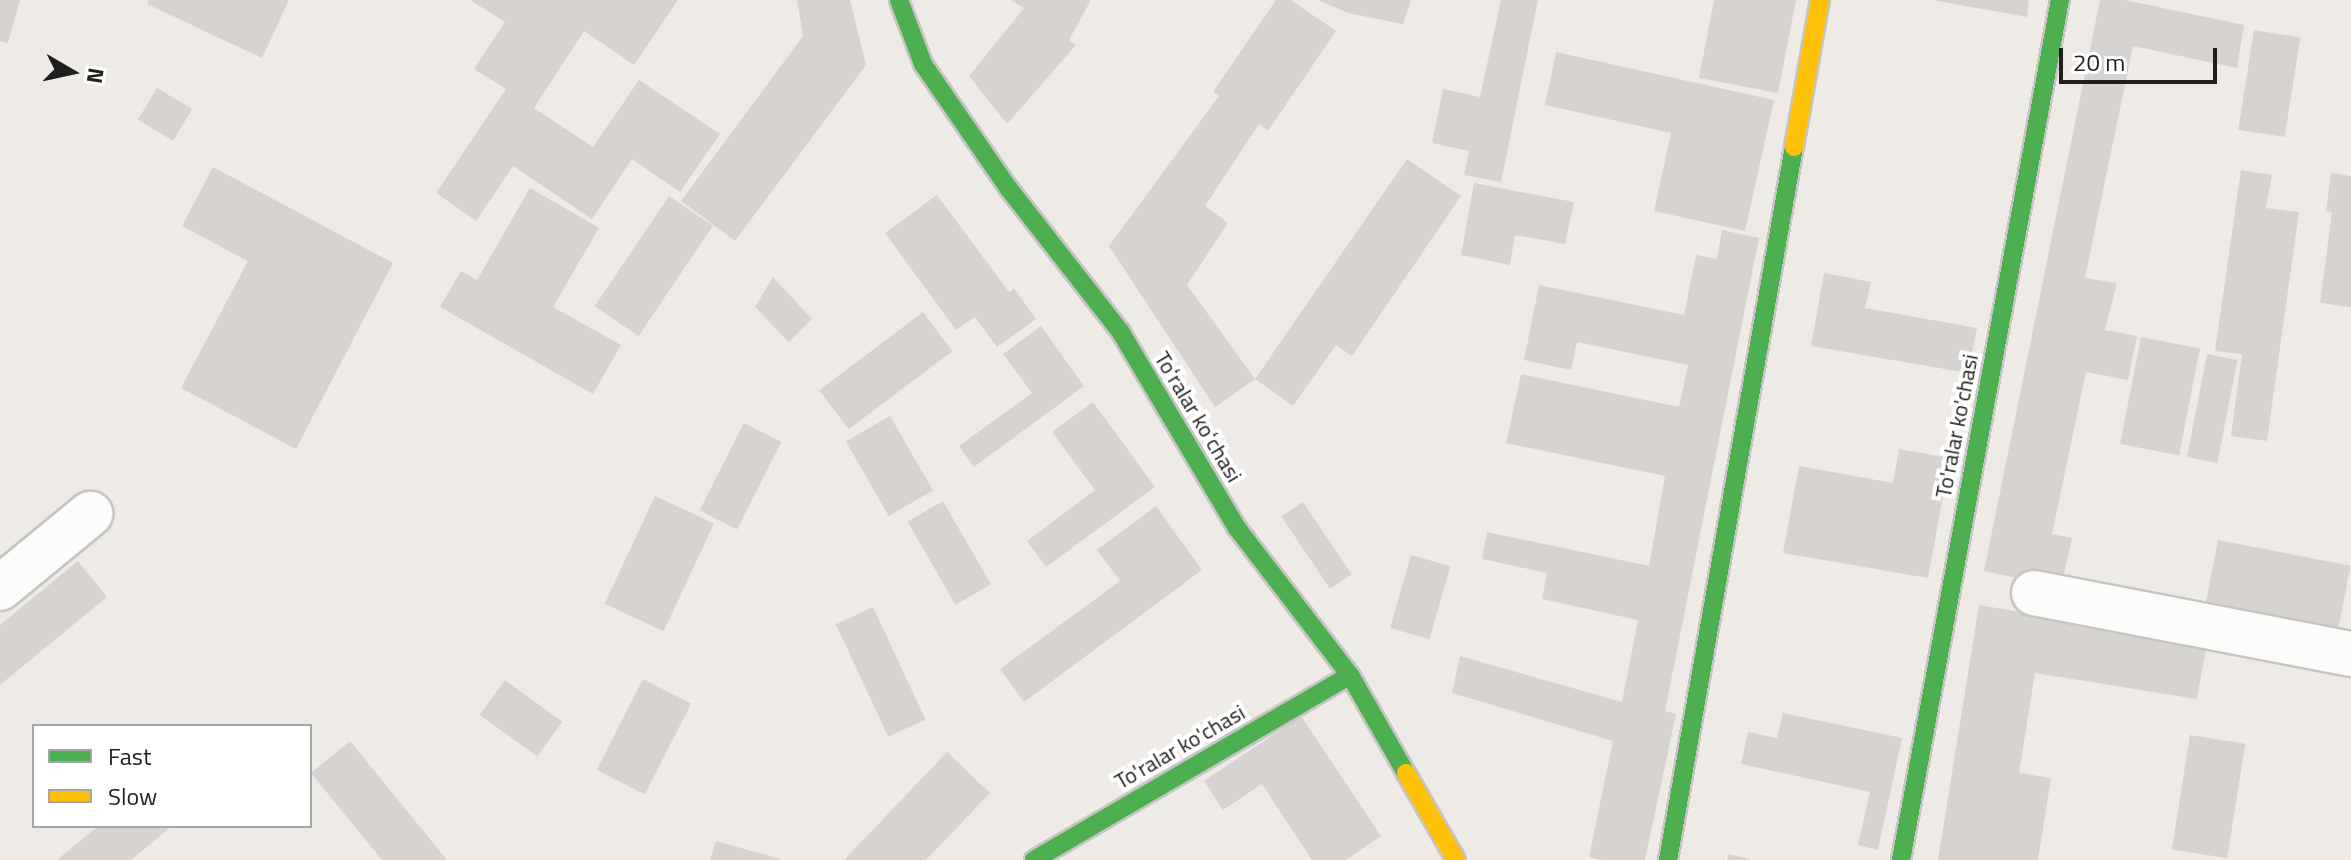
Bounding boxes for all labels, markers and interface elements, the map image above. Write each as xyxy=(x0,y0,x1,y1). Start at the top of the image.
north arrow xyxy=(32,32,112,112)
scale bar xyxy=(2063,32,2221,82)
text: 20 m xyxy=(2073,44,2125,80)
text: N xyxy=(78,66,114,86)
street label: Toʻralar koʻchasi xyxy=(1149,347,1247,487)
street label: To'ralar ko'chasi xyxy=(1930,352,1984,500)
street label: To'ralar ko'chasi xyxy=(1110,699,1250,795)
legend xyxy=(32,724,312,828)
text: Fast xyxy=(108,738,151,774)
text: Slow xyxy=(108,778,157,814)

